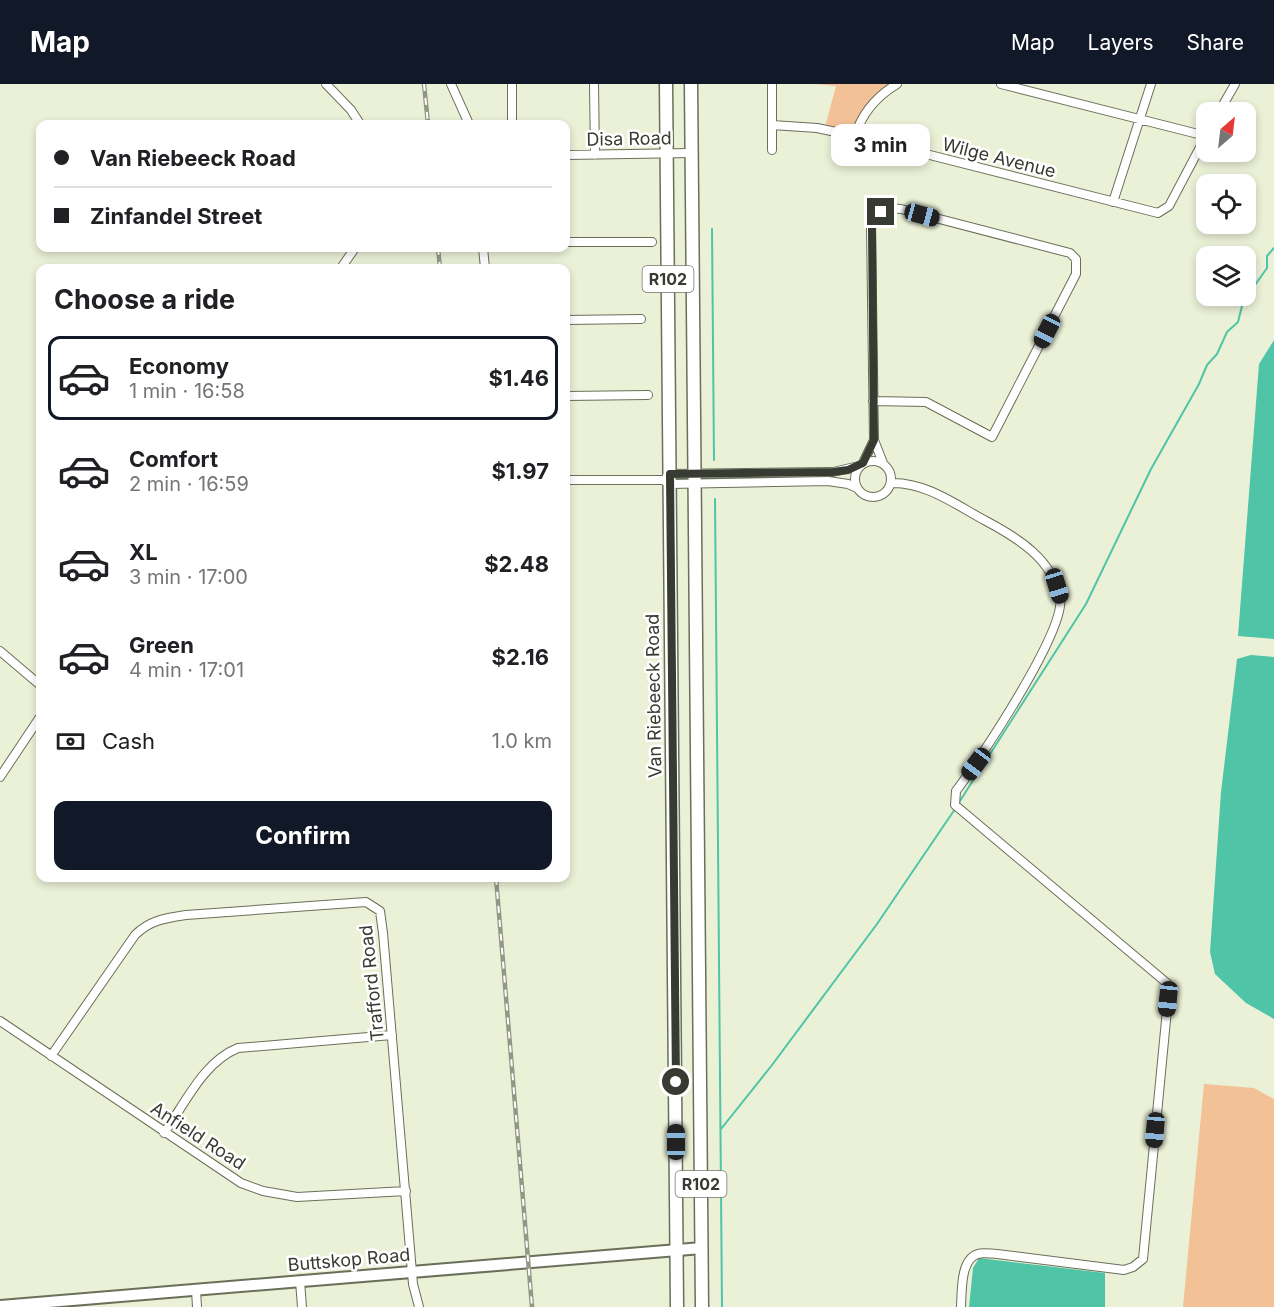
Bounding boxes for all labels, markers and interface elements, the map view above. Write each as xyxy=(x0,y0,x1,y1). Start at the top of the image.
text: Map xyxy=(30,25,90,59)
text: Map xyxy=(1011,30,1055,55)
text: Layers xyxy=(1088,30,1154,55)
text: Share xyxy=(1187,30,1244,55)
north arrow xyxy=(1196,102,1256,162)
map controls xyxy=(1196,102,1256,306)
callout: 3 min xyxy=(832,125,930,167)
street label: Disa Road xyxy=(586,127,672,150)
text: 3 min xyxy=(854,133,907,157)
street label: Wilge Avenue xyxy=(940,133,1058,182)
text: Van Riebeeck Road xyxy=(90,145,296,171)
button: locate xyxy=(1196,174,1256,234)
route end xyxy=(867,198,894,225)
car xyxy=(902,202,942,228)
text: Zinfandel Street xyxy=(90,203,262,229)
button: layers xyxy=(1196,246,1256,306)
road number: R102 xyxy=(642,266,694,292)
text: Choose a ride xyxy=(54,283,235,316)
car xyxy=(1031,311,1063,351)
icon: car xyxy=(57,351,111,405)
text: Economy xyxy=(129,353,229,379)
text: $1.46 xyxy=(489,365,549,391)
text: 1 min · 16:58 xyxy=(129,379,245,403)
icon: car xyxy=(57,444,111,498)
text: Comfort xyxy=(129,446,218,472)
text: $1.97 xyxy=(491,458,549,484)
text: 2 min · 16:59 xyxy=(129,472,249,496)
icon: car xyxy=(57,537,111,591)
text: XL xyxy=(129,539,158,565)
text: $2.48 xyxy=(484,551,549,577)
text: 3 min · 17:00 xyxy=(129,565,248,589)
car xyxy=(1043,566,1071,606)
street label: Van Riebeeck Road xyxy=(642,614,665,778)
icon: car xyxy=(57,630,111,684)
text: Green xyxy=(129,632,194,658)
text: $2.16 xyxy=(492,644,549,670)
text: 4 min · 17:01 xyxy=(129,658,244,682)
icon: cash xyxy=(54,725,87,758)
text: Cash xyxy=(102,728,155,754)
text: 1.0 km xyxy=(492,729,552,753)
car xyxy=(958,744,994,784)
button: Confirm xyxy=(54,801,552,870)
street label: Trafford Road xyxy=(355,924,388,1042)
car xyxy=(1157,980,1179,1018)
route start xyxy=(662,1068,689,1095)
street label: Anfield Road xyxy=(147,1097,249,1174)
car xyxy=(1144,1111,1166,1149)
car xyxy=(667,1124,685,1160)
road number: R102 xyxy=(676,1171,726,1197)
street label: Buttskop Road xyxy=(287,1244,411,1275)

